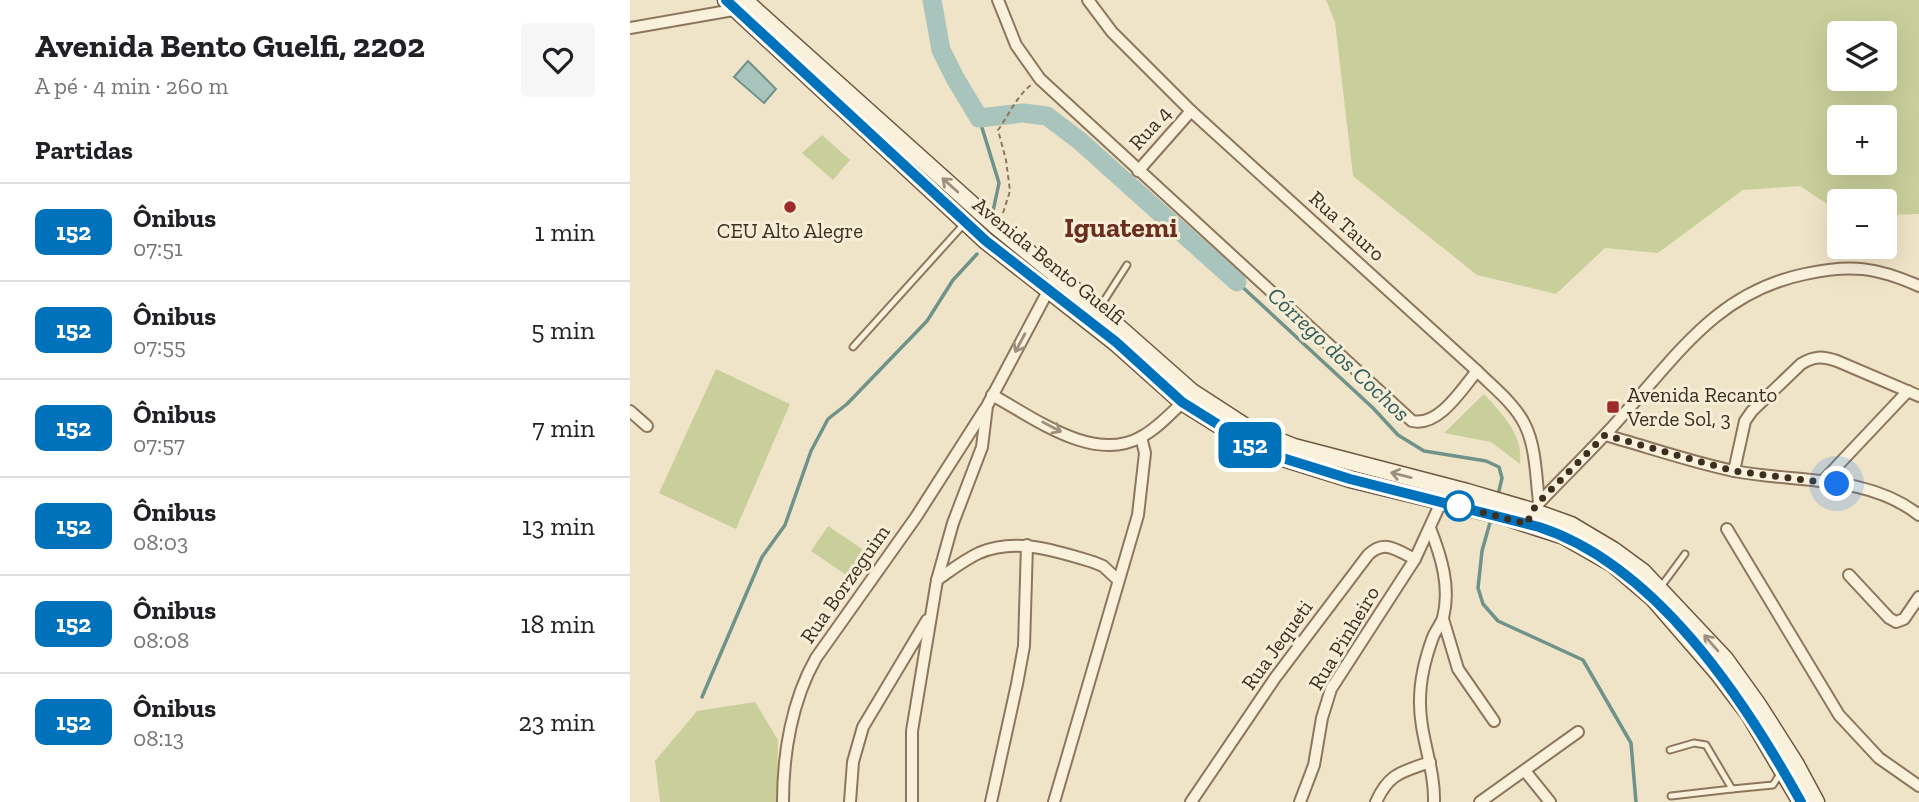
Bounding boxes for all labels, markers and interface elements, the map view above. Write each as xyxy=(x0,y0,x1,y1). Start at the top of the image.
map controls xyxy=(1827,21,1897,259)
button: layers xyxy=(1827,21,1897,91)
button: heart xyxy=(521,23,595,97)
text: Avenida Bento Guelfi, 2202 xyxy=(35,26,425,65)
text: A pé · 4 min · 260 m xyxy=(35,72,228,100)
street label: Rua 4 xyxy=(1123,100,1176,155)
button: + xyxy=(1827,105,1897,175)
text: Partidas xyxy=(35,134,133,166)
one-way arrow xyxy=(941,177,959,193)
street label: Rua Tauro xyxy=(1304,185,1390,266)
button: − xyxy=(1827,189,1897,259)
street label: Avenida Bento Guelfi xyxy=(968,191,1131,330)
marker: CEU Alto Alegre xyxy=(782,199,798,215)
text: Ônibus xyxy=(133,202,216,234)
district label: Iguatemi xyxy=(1064,211,1178,244)
text: 1 min xyxy=(534,216,595,248)
text: 152 xyxy=(56,217,91,246)
place label: CEU Alto Alegre xyxy=(717,218,863,243)
text: 07:51 xyxy=(133,234,183,262)
water label: Córrego dos Cochos xyxy=(1262,281,1416,427)
text: Ônibus xyxy=(133,300,216,332)
text: 5 min xyxy=(531,314,595,346)
text: 152 xyxy=(56,315,91,344)
text: 07:55 xyxy=(133,332,186,360)
one-way arrow xyxy=(1013,332,1027,352)
place label: Avenida Recanto Verde Sol, 3 xyxy=(1626,382,1777,431)
text: Ônibus xyxy=(133,398,216,430)
marker: Avenida Recanto Verde Sol, 3 xyxy=(1605,399,1621,415)
text: 7 min xyxy=(532,412,595,444)
text: 152 xyxy=(56,413,91,442)
one-way arrow xyxy=(1041,421,1062,435)
line badge: 152 xyxy=(1210,422,1290,468)
text: 07:57 xyxy=(133,430,185,458)
text: 152 xyxy=(1232,430,1268,459)
your location xyxy=(1819,466,1854,501)
one-way arrow xyxy=(1390,468,1413,481)
unlabelled marker xyxy=(1444,491,1474,521)
text: Ônibus xyxy=(133,496,216,528)
text: 13 min xyxy=(522,510,595,542)
text: 152 xyxy=(56,511,91,540)
street label: Rua Borzeguim xyxy=(795,520,895,648)
text: 08:03 xyxy=(133,528,188,556)
street label: Rua Pinheiro xyxy=(1303,581,1384,694)
text: Ônibus xyxy=(133,594,216,626)
street label: Rua Jequeti xyxy=(1236,595,1318,694)
text: 18 min xyxy=(520,608,595,640)
text: 152 xyxy=(56,609,91,638)
text: 08:08 xyxy=(133,626,189,654)
one-way arrow xyxy=(1703,634,1719,652)
text: Ônibus xyxy=(133,692,216,724)
text: 23 min xyxy=(518,706,595,738)
text: 152 xyxy=(56,707,91,736)
text: 08:13 xyxy=(133,724,184,752)

